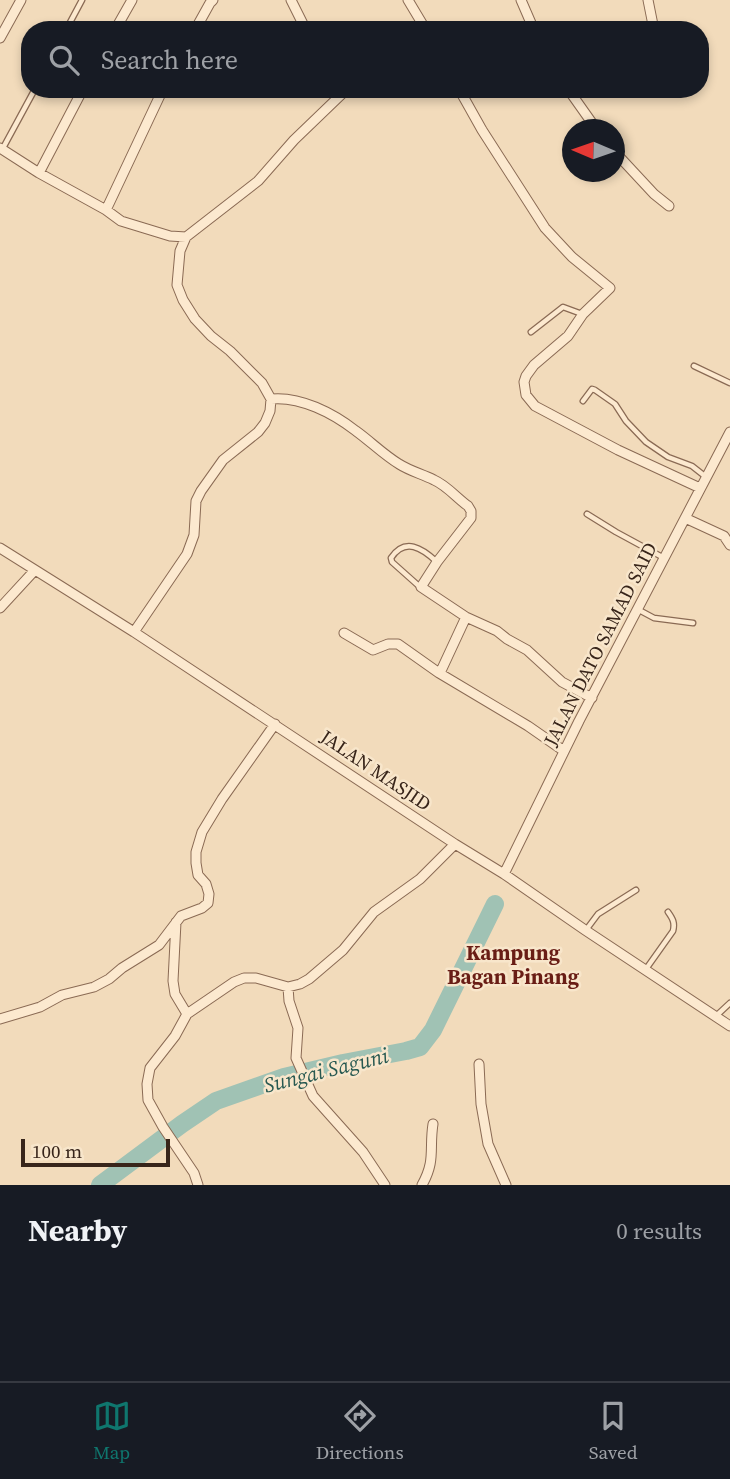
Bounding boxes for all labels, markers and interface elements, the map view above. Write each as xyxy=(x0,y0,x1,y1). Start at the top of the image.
search box xyxy=(21,21,709,98)
icon: search xyxy=(45,41,83,79)
text: Search here xyxy=(101,42,238,78)
north arrow xyxy=(562,119,625,182)
street label: JALAN DATO SAMAD SAID xyxy=(537,538,663,751)
street label: JALAN MASJID xyxy=(315,723,436,817)
district label: Kampung Bagan Pinang xyxy=(447,938,580,991)
water label: Sungai Saguni xyxy=(261,1040,392,1100)
scale bar xyxy=(21,1136,170,1168)
text: 100 m xyxy=(32,1138,82,1164)
text: Nearby xyxy=(28,1210,127,1251)
text: 0 results xyxy=(616,1215,702,1247)
tab: Map xyxy=(93,1397,131,1465)
tab: Directions xyxy=(316,1397,404,1465)
tab: Saved xyxy=(589,1397,637,1465)

